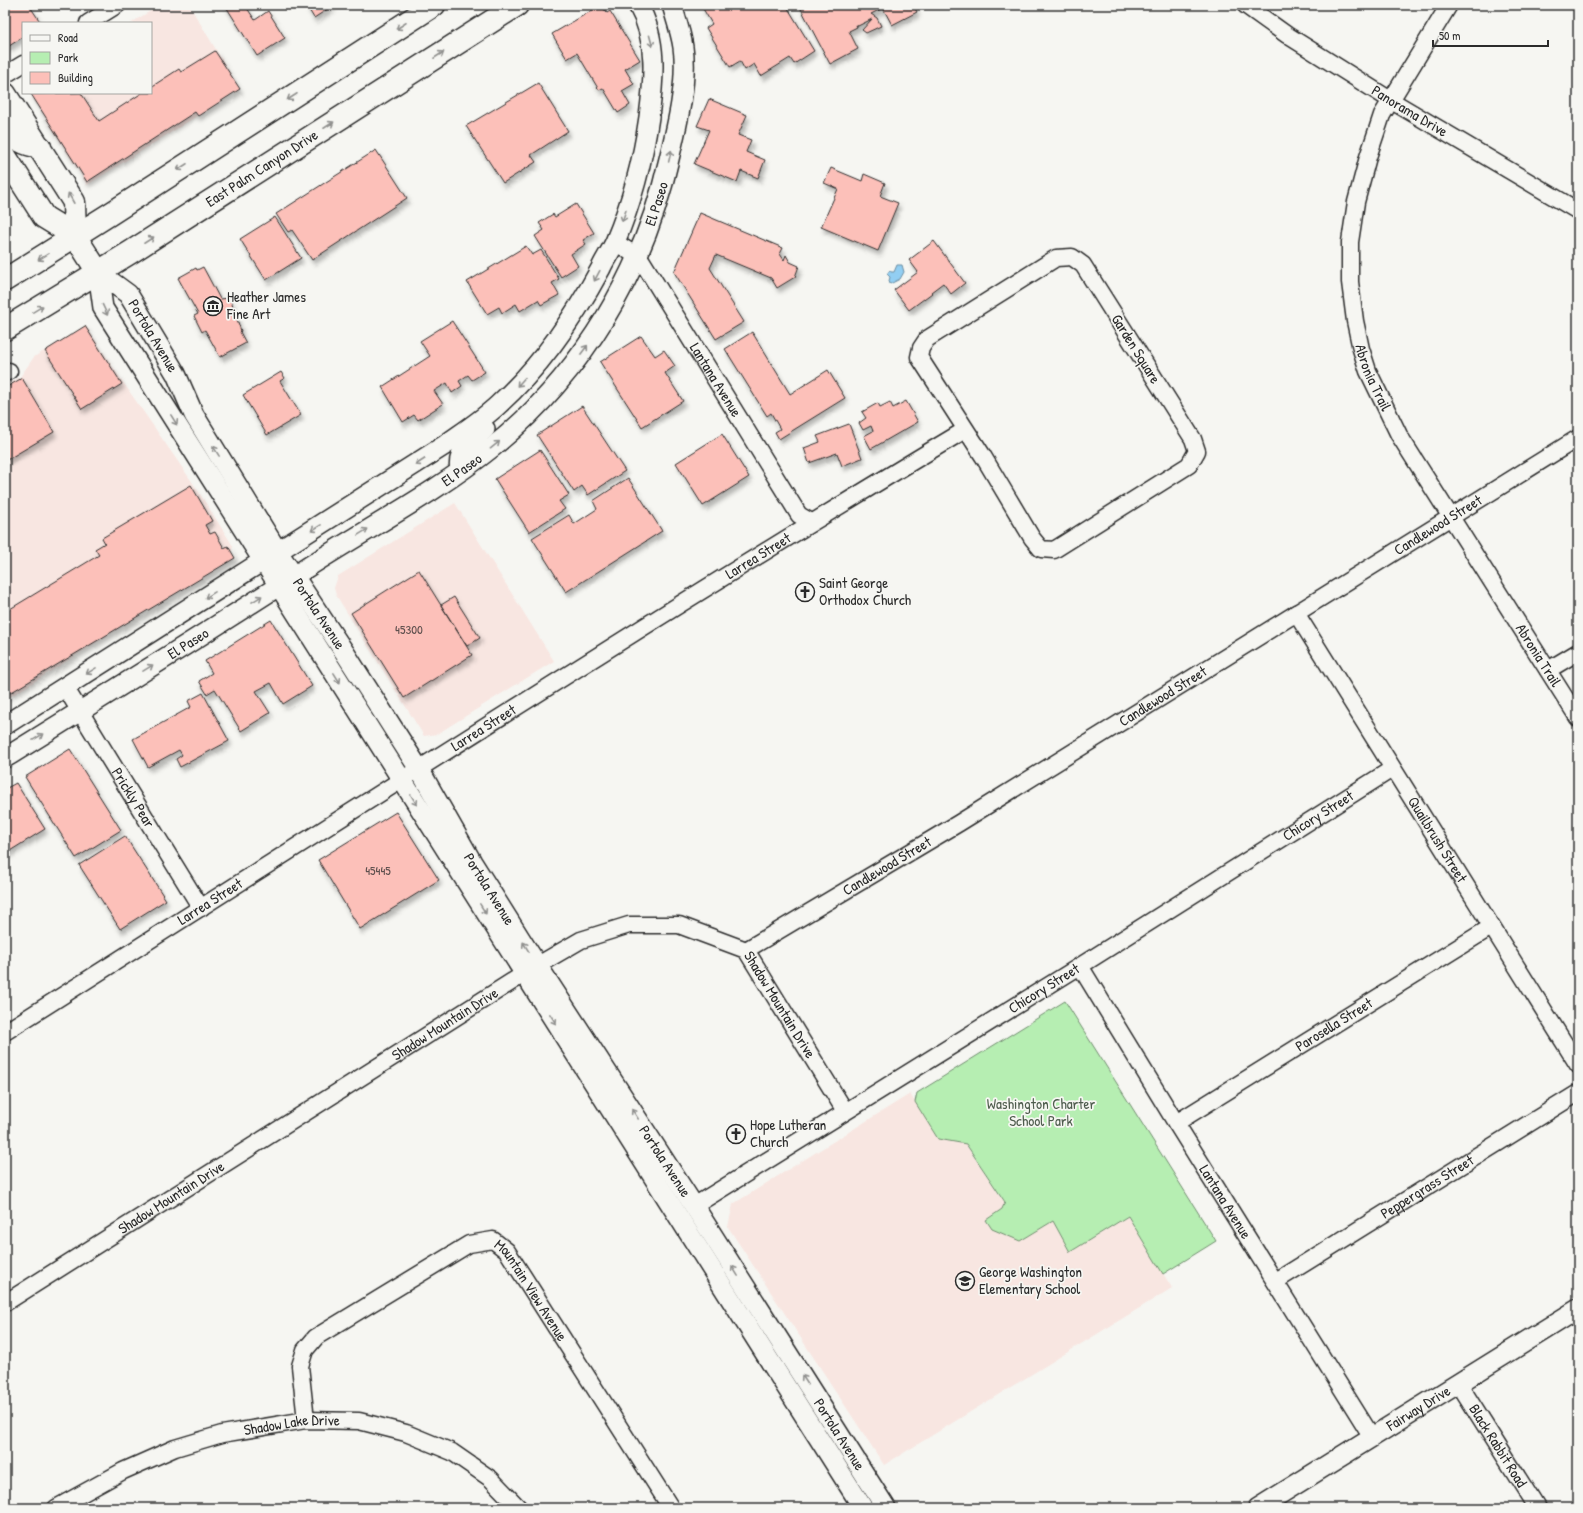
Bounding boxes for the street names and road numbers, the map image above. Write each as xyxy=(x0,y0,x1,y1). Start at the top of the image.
street label: Panorama Drive xyxy=(1368,80,1452,142)
street label: East Palm Canyon Drive xyxy=(201,124,322,212)
street label: El Paseo xyxy=(639,179,673,229)
street label: Portola Avenue xyxy=(124,295,184,376)
street label: Garden Square xyxy=(1107,310,1166,388)
street label: Lantana Avenue xyxy=(685,339,747,421)
street label: Abronia Trail xyxy=(1350,342,1397,414)
street label: El Paseo xyxy=(437,448,486,491)
street label: Candlewood Street xyxy=(1390,489,1486,560)
street label: Larrea Street xyxy=(721,527,795,584)
street label: Portola Avenue xyxy=(288,574,351,653)
street label: Abronia Trail xyxy=(1511,620,1567,691)
street label: El Paseo xyxy=(163,622,213,664)
street label: Candlewood Street xyxy=(1114,660,1211,731)
street label: Larrea Street xyxy=(447,698,521,756)
street label: Prickly Pear xyxy=(107,763,160,832)
street label: Chicory Street xyxy=(1278,785,1358,846)
street label: Quailbrush Street xyxy=(1403,792,1473,887)
street label: Candlewood Street xyxy=(838,831,936,900)
street label: Portola Avenue xyxy=(459,849,520,929)
street label: Larrea Street xyxy=(173,872,247,930)
street label: Shadow Mountain Drive xyxy=(739,947,821,1062)
street label: Chicory Street xyxy=(1004,957,1084,1018)
street label: Shadow Mountain Drive xyxy=(388,982,502,1065)
street label: Parosella Street xyxy=(1291,992,1377,1056)
street label: Portola Avenue xyxy=(634,1121,696,1201)
street label: Peppergrass Street xyxy=(1376,1149,1478,1223)
street label: Shadow Mountain Drive xyxy=(114,1155,228,1239)
street label: Lantana Avenue xyxy=(1195,1161,1257,1243)
street label: Mountain View Avenue xyxy=(490,1234,573,1345)
street label: Fairway Drive xyxy=(1381,1380,1454,1436)
street label: Portola Avenue xyxy=(809,1394,870,1474)
street label: Black Rabbit Road xyxy=(1464,1400,1532,1491)
street label: Shadow Lake Drive xyxy=(242,1409,340,1440)

